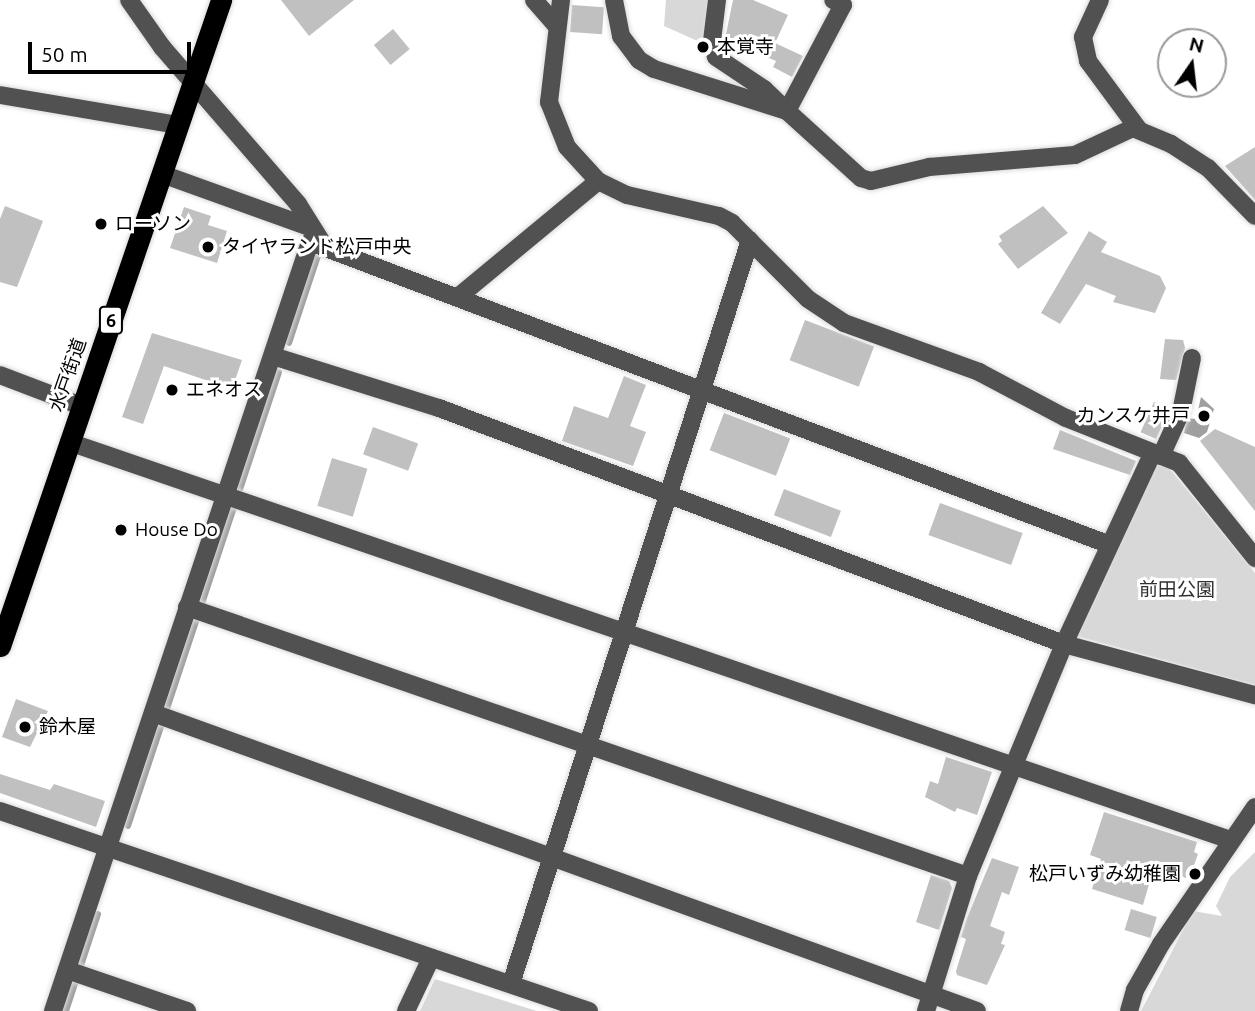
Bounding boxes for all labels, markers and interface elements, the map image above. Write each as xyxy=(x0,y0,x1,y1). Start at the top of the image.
scale bar xyxy=(32,28,194,72)
north arrow xyxy=(1157,28,1227,98)
text: N xyxy=(1187,32,1206,57)
place label: 本覚寺 xyxy=(717,36,774,58)
marker: 本覚寺 xyxy=(695,39,711,55)
text: 50 m xyxy=(41,42,88,66)
place label: ローソン xyxy=(115,213,191,235)
marker: ローソン xyxy=(93,216,109,232)
place label: タイヤランド松戸中央 xyxy=(222,236,412,258)
marker: タイヤランド松戸中央 xyxy=(200,239,216,255)
road number: 6 xyxy=(99,306,123,334)
street label: 水戸街道 xyxy=(45,335,91,415)
place label: エネオス xyxy=(186,379,262,401)
marker: エネオス xyxy=(164,382,180,398)
place label: カンスケ井戸 xyxy=(1076,405,1190,427)
marker: カンスケ井戸 xyxy=(1196,408,1212,424)
place label: House Do xyxy=(135,519,218,541)
marker: House Do xyxy=(113,522,129,538)
park label: 前田公園 xyxy=(1139,579,1215,601)
place label: 鈴木屋 xyxy=(39,716,96,738)
marker: 鈴木屋 xyxy=(17,719,33,735)
place label: 松戸いずみ幼稚園 xyxy=(1029,863,1181,885)
marker: 松戸いずみ幼稚園 xyxy=(1187,866,1203,882)

